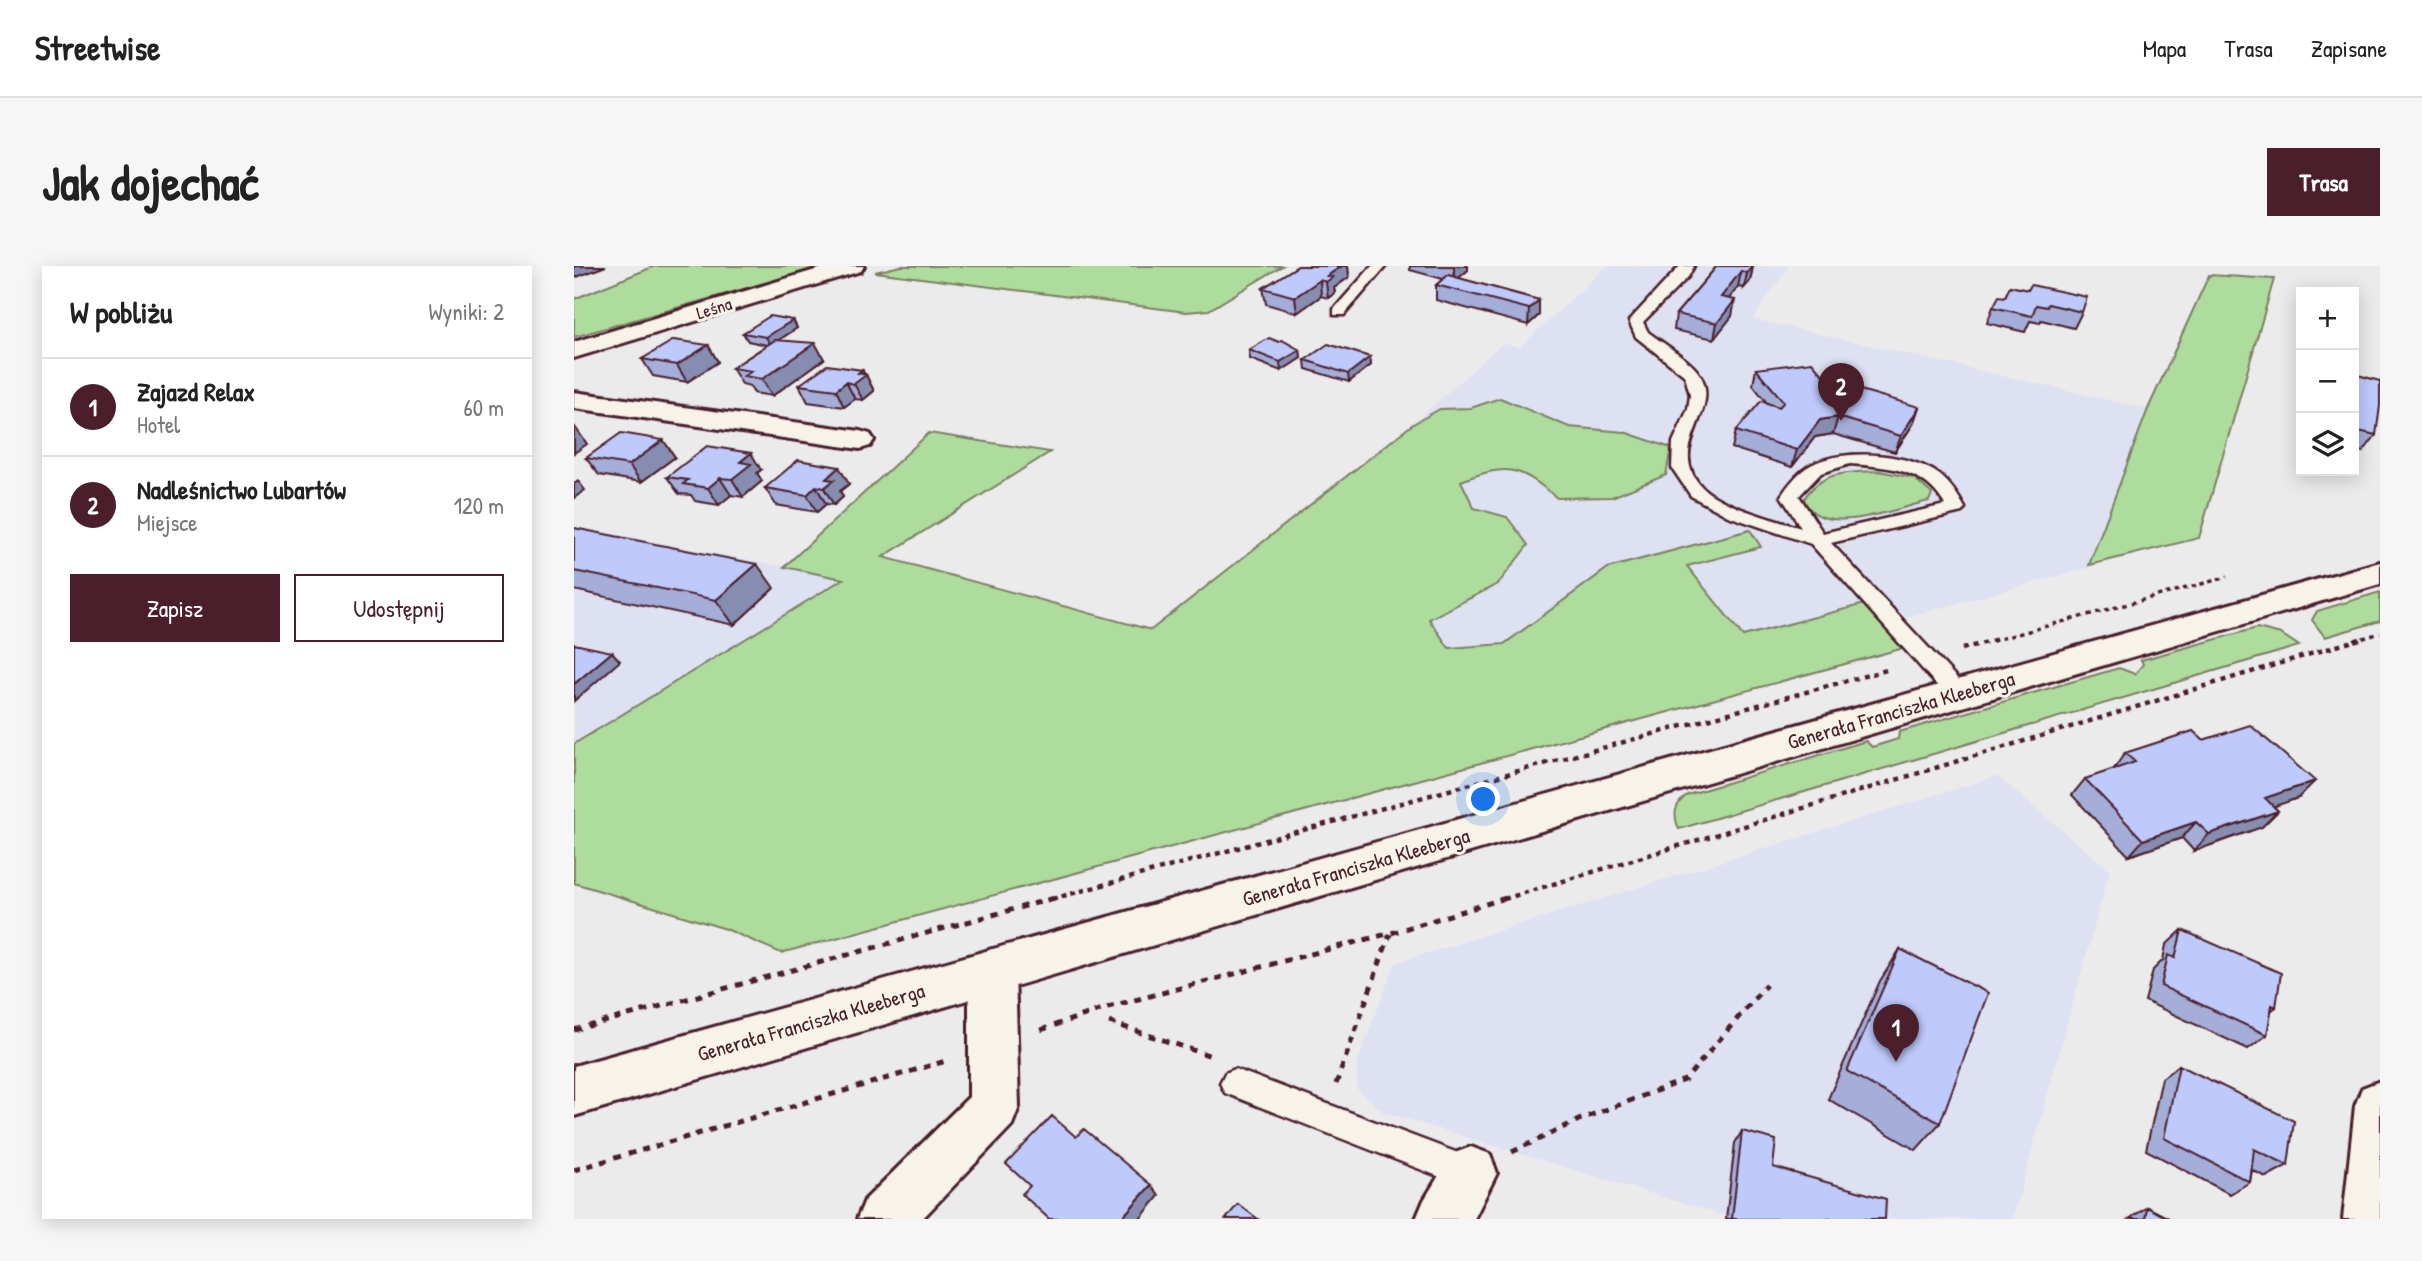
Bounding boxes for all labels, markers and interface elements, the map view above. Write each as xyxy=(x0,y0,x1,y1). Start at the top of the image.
text: Streetwise xyxy=(35,26,160,70)
text: Mapa xyxy=(2143,32,2186,64)
text: Trasa xyxy=(2224,32,2273,64)
text: Zapisane xyxy=(2311,32,2387,64)
button: Trasa xyxy=(2267,148,2380,216)
text: Jak dojechać xyxy=(42,149,259,215)
map controls xyxy=(2296,287,2359,476)
button: + xyxy=(2296,287,2359,350)
street label: Leśna xyxy=(693,291,735,325)
text: W pobliżu xyxy=(70,292,172,332)
text: Wyniki: 2 xyxy=(428,296,504,327)
button: − xyxy=(2296,350,2359,413)
pin: 2 xyxy=(1818,363,1864,421)
text: Zajazd Relax xyxy=(137,374,255,409)
text: 1 xyxy=(89,392,97,423)
text: 60 m xyxy=(464,392,504,423)
text: Hotel xyxy=(137,409,180,440)
button: layers xyxy=(2296,413,2359,476)
text: Nadleśnictwo Lubartów xyxy=(137,472,346,507)
text: 2 xyxy=(88,490,98,521)
text: 120 m xyxy=(454,490,504,521)
text: Miejsce xyxy=(137,507,197,538)
button: Zapisz xyxy=(70,574,280,642)
button: Udostępnij xyxy=(294,574,504,642)
street label: Generała Franciszka Kleeberga xyxy=(1784,664,2018,756)
your location xyxy=(1466,782,1500,816)
street label: Generała Franciszka Kleeberga xyxy=(1239,821,1473,913)
street label: Generała Franciszka Kleeberga xyxy=(694,976,928,1068)
pin: 1 xyxy=(1873,1004,1919,1062)

